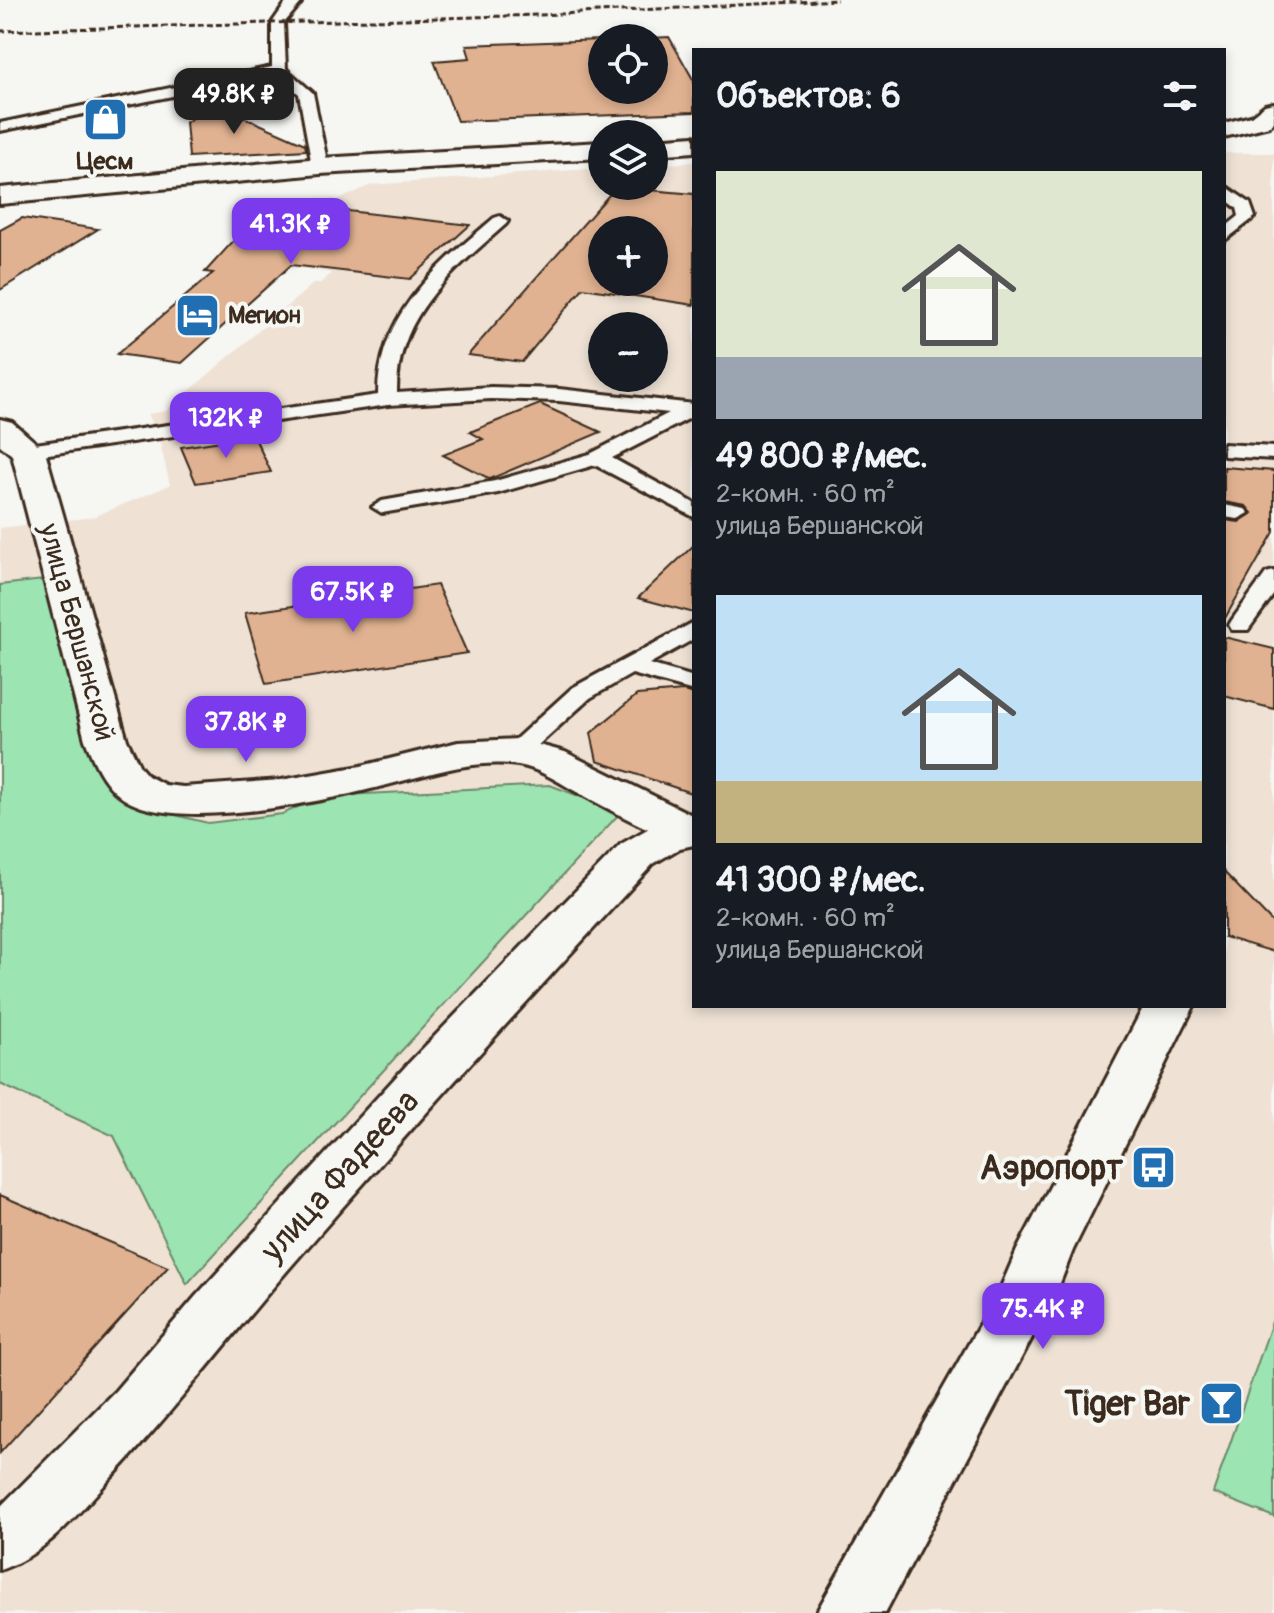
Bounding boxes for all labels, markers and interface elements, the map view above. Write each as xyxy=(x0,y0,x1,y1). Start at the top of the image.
map controls xyxy=(588,24,668,392)
button: locate xyxy=(588,24,668,104)
pin: 49.8K ₽ xyxy=(160,68,308,136)
icon: filters xyxy=(1158,74,1202,118)
text: Объектов: 6 xyxy=(716,75,901,118)
text: 49.8K ₽ xyxy=(192,78,276,110)
shop icon: Цесм xyxy=(81,95,129,143)
button: layers xyxy=(588,120,668,200)
place label: Цесм xyxy=(77,147,133,176)
pin: 41.3K ₽ xyxy=(217,198,365,266)
text: 41.3K ₽ xyxy=(250,208,332,240)
button: + xyxy=(588,216,668,296)
icon: home xyxy=(887,223,1031,367)
hotel icon: Мегион xyxy=(173,291,221,339)
place label: Мегион xyxy=(228,301,301,330)
button: − xyxy=(588,312,668,392)
pin: 132K ₽ xyxy=(161,392,291,460)
text: 132K ₽ xyxy=(188,402,264,434)
text: 49 800 ₽/мес. xyxy=(716,435,928,478)
text: 2-комн. · 60 m² xyxy=(716,478,895,510)
text: улица Бершанской xyxy=(716,510,924,542)
street label: улица Бершанской xyxy=(30,519,122,745)
pin: 67.5K ₽ xyxy=(279,566,427,634)
text: 67.5K ₽ xyxy=(310,576,396,608)
icon: home xyxy=(887,647,1031,791)
pin: 37.8K ₽ xyxy=(172,696,320,764)
text: 37.8K ₽ xyxy=(204,706,288,738)
text: 41 300 ₽/мес. xyxy=(716,859,926,902)
text: 2-комн. · 60 m² xyxy=(716,902,895,934)
text: улица Бершанской xyxy=(716,934,924,966)
street label: улица Фадеева xyxy=(251,1081,429,1272)
bus stop icon: Аэропорт xyxy=(1130,1143,1178,1191)
place label: Аэропорт xyxy=(980,1147,1124,1190)
pin: 75.4K ₽ xyxy=(969,1283,1117,1351)
text: 75.4K ₽ xyxy=(1000,1293,1086,1325)
bar icon: Tiger Bar xyxy=(1197,1379,1245,1427)
place label: Tiger Bar xyxy=(1065,1383,1191,1426)

